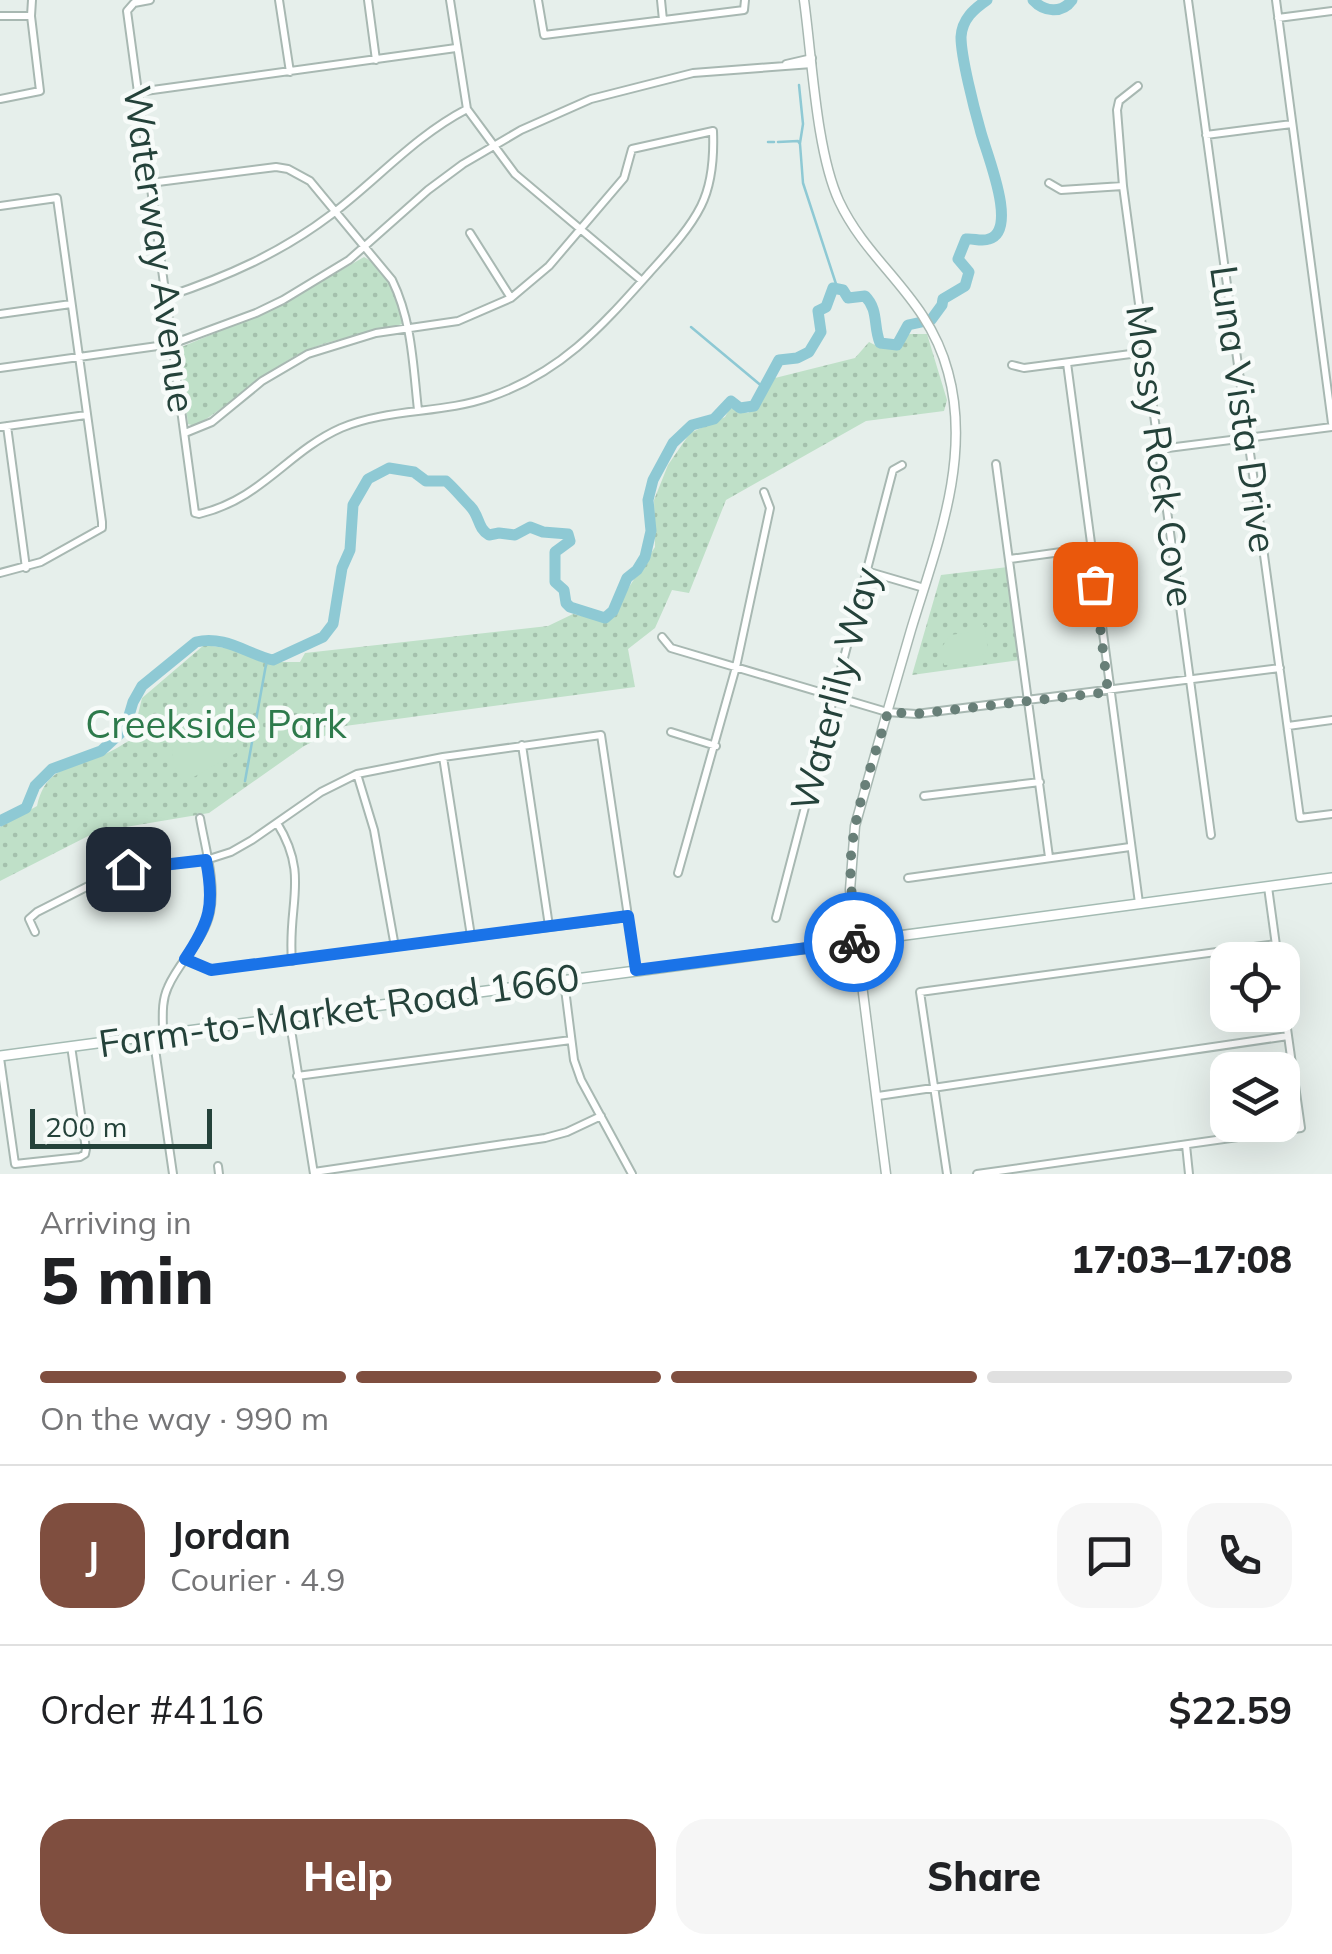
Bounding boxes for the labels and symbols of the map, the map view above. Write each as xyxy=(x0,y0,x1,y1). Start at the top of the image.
street label: Waterway Avenue xyxy=(113,83,207,415)
street label: Luna Vista Drive xyxy=(1200,262,1288,556)
street label: Mossy Rock Cove xyxy=(1116,302,1206,610)
pin xyxy=(1053,542,1138,627)
street label: Waterlily Way xyxy=(779,562,891,816)
park label: Creekside Park xyxy=(85,700,347,748)
pin xyxy=(86,827,171,912)
courier xyxy=(804,892,904,992)
street label: Farm-to-Market Road 1660 xyxy=(96,952,582,1068)
scale bar xyxy=(30,1104,212,1148)

